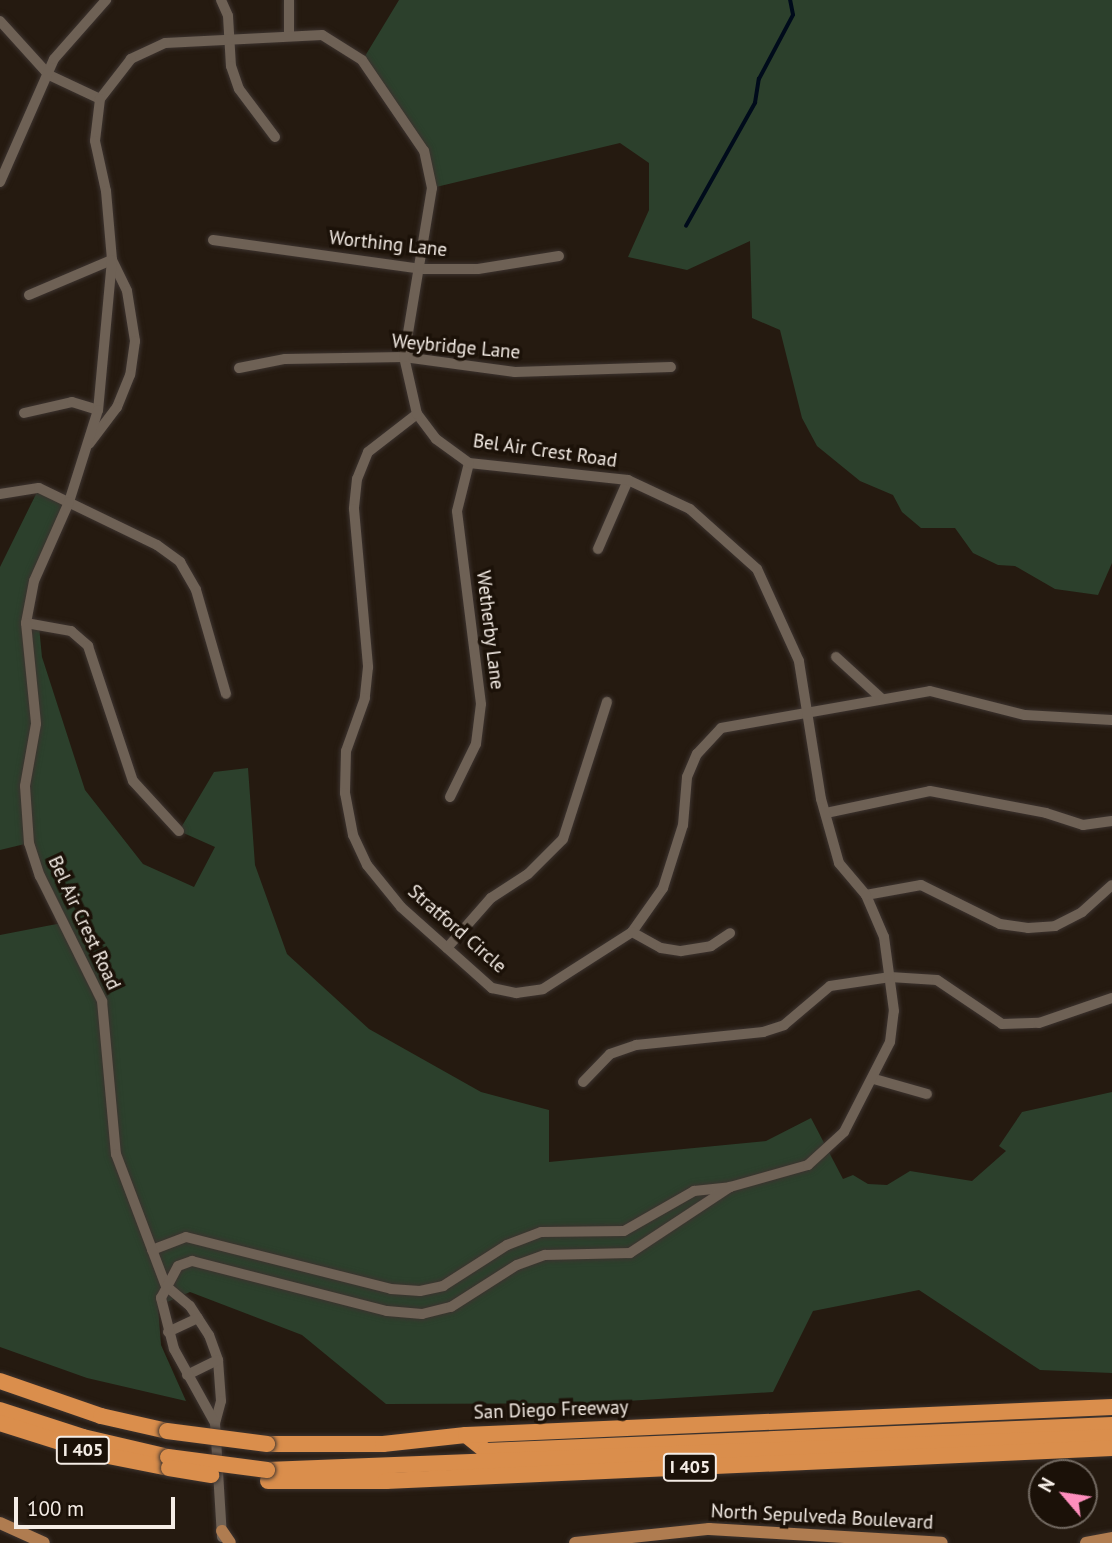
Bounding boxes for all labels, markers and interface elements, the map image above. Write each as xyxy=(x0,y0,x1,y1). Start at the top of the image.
street label: Worthing Lane xyxy=(328,226,448,262)
street label: Weybridge Lane xyxy=(391,330,521,364)
street label: Bel Air Crest Road xyxy=(471,430,619,472)
street label: Wetherby Lane xyxy=(471,569,509,691)
street label: Bel Air Crest Road xyxy=(43,852,125,994)
street label: Stratford Circle xyxy=(403,880,511,978)
street label: San Diego Freeway xyxy=(473,1396,629,1424)
road number: I 405 xyxy=(55,1436,111,1464)
road number: I 405 xyxy=(662,1452,718,1482)
north arrow xyxy=(1028,1459,1098,1529)
text: N xyxy=(1033,1474,1060,1496)
scale bar xyxy=(18,1484,178,1528)
text: 100 m xyxy=(27,1495,84,1522)
street label: North Sepulveda Boulevard xyxy=(710,1500,934,1534)

